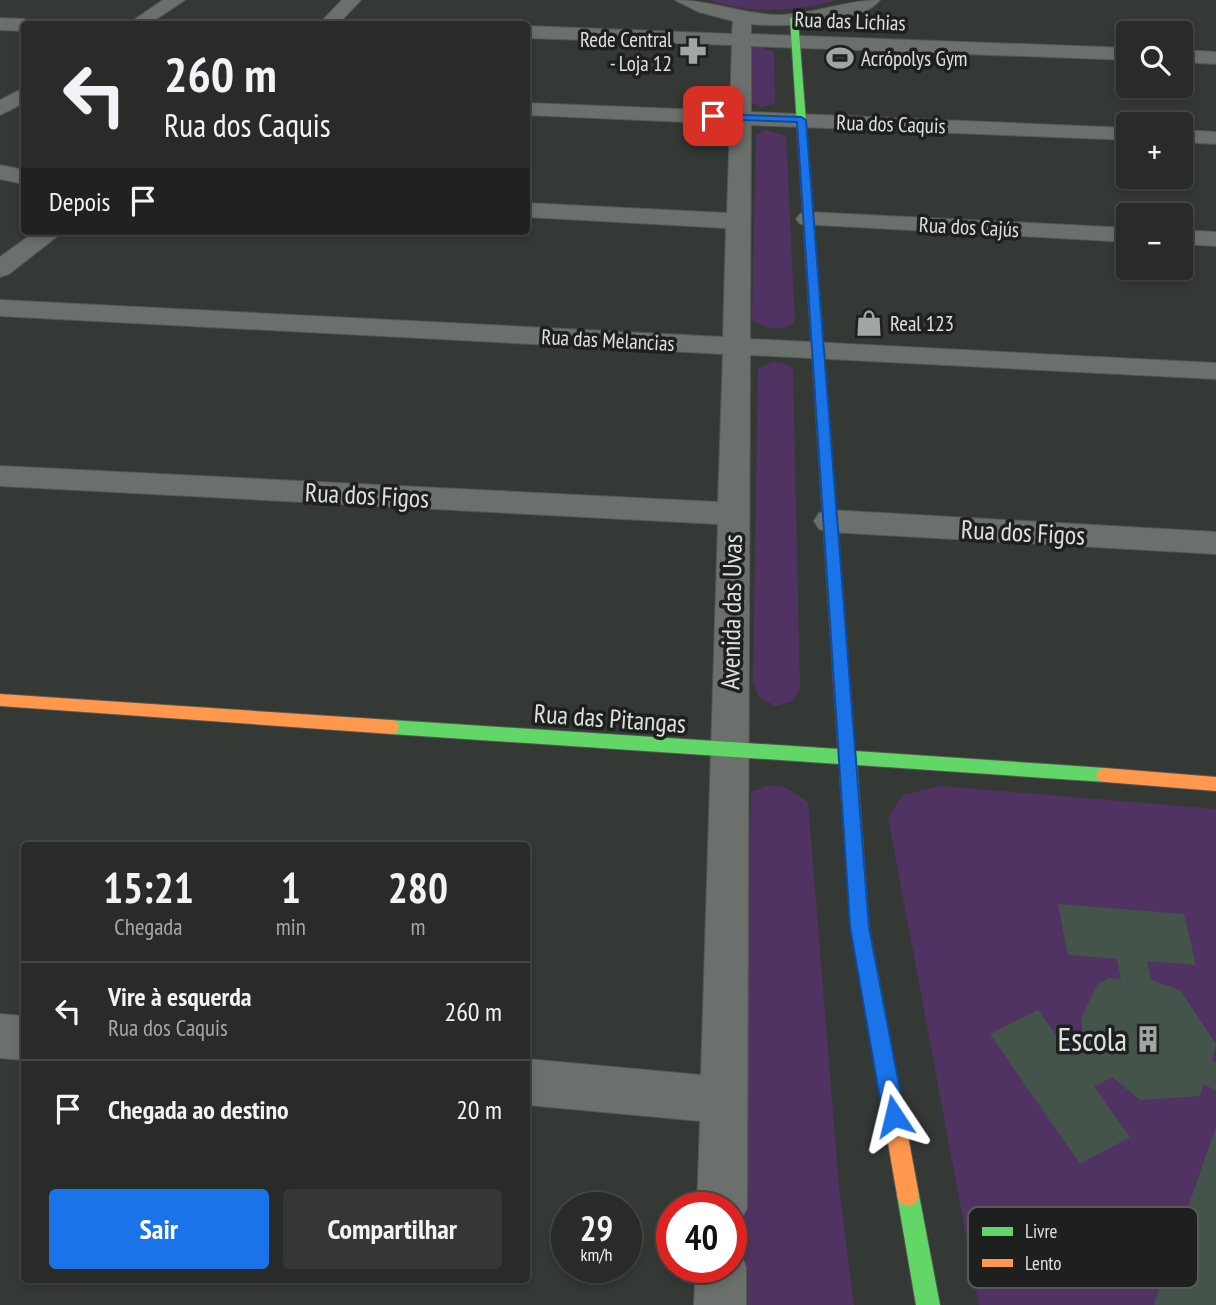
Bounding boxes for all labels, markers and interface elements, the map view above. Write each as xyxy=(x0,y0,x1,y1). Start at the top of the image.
street label: Rua das Lichias xyxy=(794,6,906,36)
map controls xyxy=(1116,21,1193,280)
button: search xyxy=(1116,21,1193,98)
place label: Rede Central - Loja 12 xyxy=(580,26,672,77)
pharmacy icon: Rede Central - Loja 12 xyxy=(678,36,708,66)
text: 260 m xyxy=(164,42,277,106)
sports icon: Acrópolys Gym xyxy=(825,43,855,73)
place label: Acrópolys Gym xyxy=(861,45,967,72)
icon: left xyxy=(49,49,140,140)
pin xyxy=(683,86,743,146)
icon: arrive xyxy=(694,97,732,135)
text: Rua dos Caquis xyxy=(164,104,331,146)
street label: Rua dos Caquis xyxy=(836,109,946,139)
button: + xyxy=(1116,112,1193,189)
icon: arrive xyxy=(124,182,162,220)
text: Depois xyxy=(49,185,110,218)
button: − xyxy=(1116,203,1193,280)
street label: Rua dos Cajús xyxy=(918,211,1020,243)
shop icon: Real 123 xyxy=(854,308,884,338)
place label: Real 123 xyxy=(890,310,954,337)
street label: Rua das Melancias xyxy=(541,323,675,357)
street label: Rua dos Figos xyxy=(304,475,430,515)
street label: Rua dos Figos xyxy=(960,512,1086,552)
street label: Avenida das Uvas xyxy=(713,534,749,690)
street label: Rua das Pitangas xyxy=(533,696,687,740)
text: 15:21 xyxy=(103,860,194,915)
text: 1 xyxy=(281,860,301,915)
text: 280 xyxy=(388,860,448,915)
text: Chegada xyxy=(114,912,183,941)
text: min xyxy=(276,912,306,941)
text: m xyxy=(410,912,425,941)
text: Vire à esquerda xyxy=(108,980,251,1013)
icon: left xyxy=(49,992,87,1030)
text: 260 m xyxy=(444,995,502,1028)
text: Rua dos Caquis xyxy=(108,1013,228,1042)
place label: Escola xyxy=(1058,1018,1127,1060)
building icon: Escola xyxy=(1133,1024,1163,1054)
position arrow xyxy=(857,1079,931,1153)
icon: arrive xyxy=(49,1090,87,1128)
text: Chegada ao destino xyxy=(108,1093,289,1126)
text: 20 m xyxy=(456,1093,502,1126)
button: Sair xyxy=(49,1189,269,1269)
button: Compartilhar xyxy=(283,1189,502,1269)
speed limit sign: 40 xyxy=(656,1192,747,1283)
text: 29 xyxy=(580,1205,613,1251)
legend xyxy=(968,1207,1198,1288)
text: Livre xyxy=(1025,1219,1058,1243)
text: km/h xyxy=(581,1243,612,1266)
text: Lento xyxy=(1025,1251,1062,1275)

